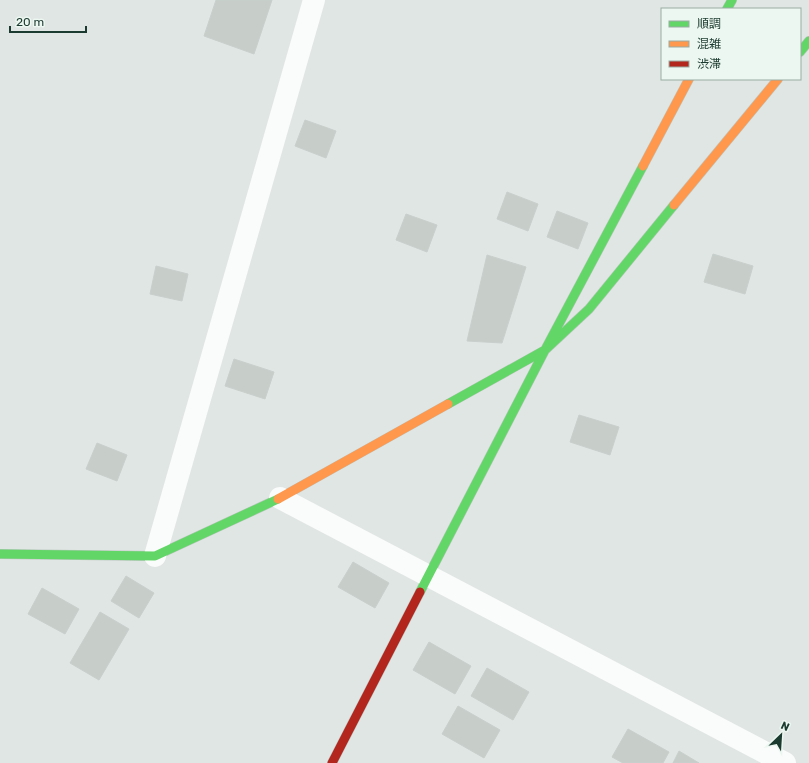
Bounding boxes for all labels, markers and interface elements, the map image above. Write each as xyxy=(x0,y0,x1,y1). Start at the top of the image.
scale bar xyxy=(10,8,86,34)
legend xyxy=(661,8,801,80)
text: 20 m xyxy=(16,15,44,29)
text: 順調 xyxy=(697,17,721,31)
text: 混雑 xyxy=(697,37,721,51)
text: 渋滞 xyxy=(697,57,721,71)
north arrow xyxy=(761,715,801,755)
text: N xyxy=(779,719,791,734)

